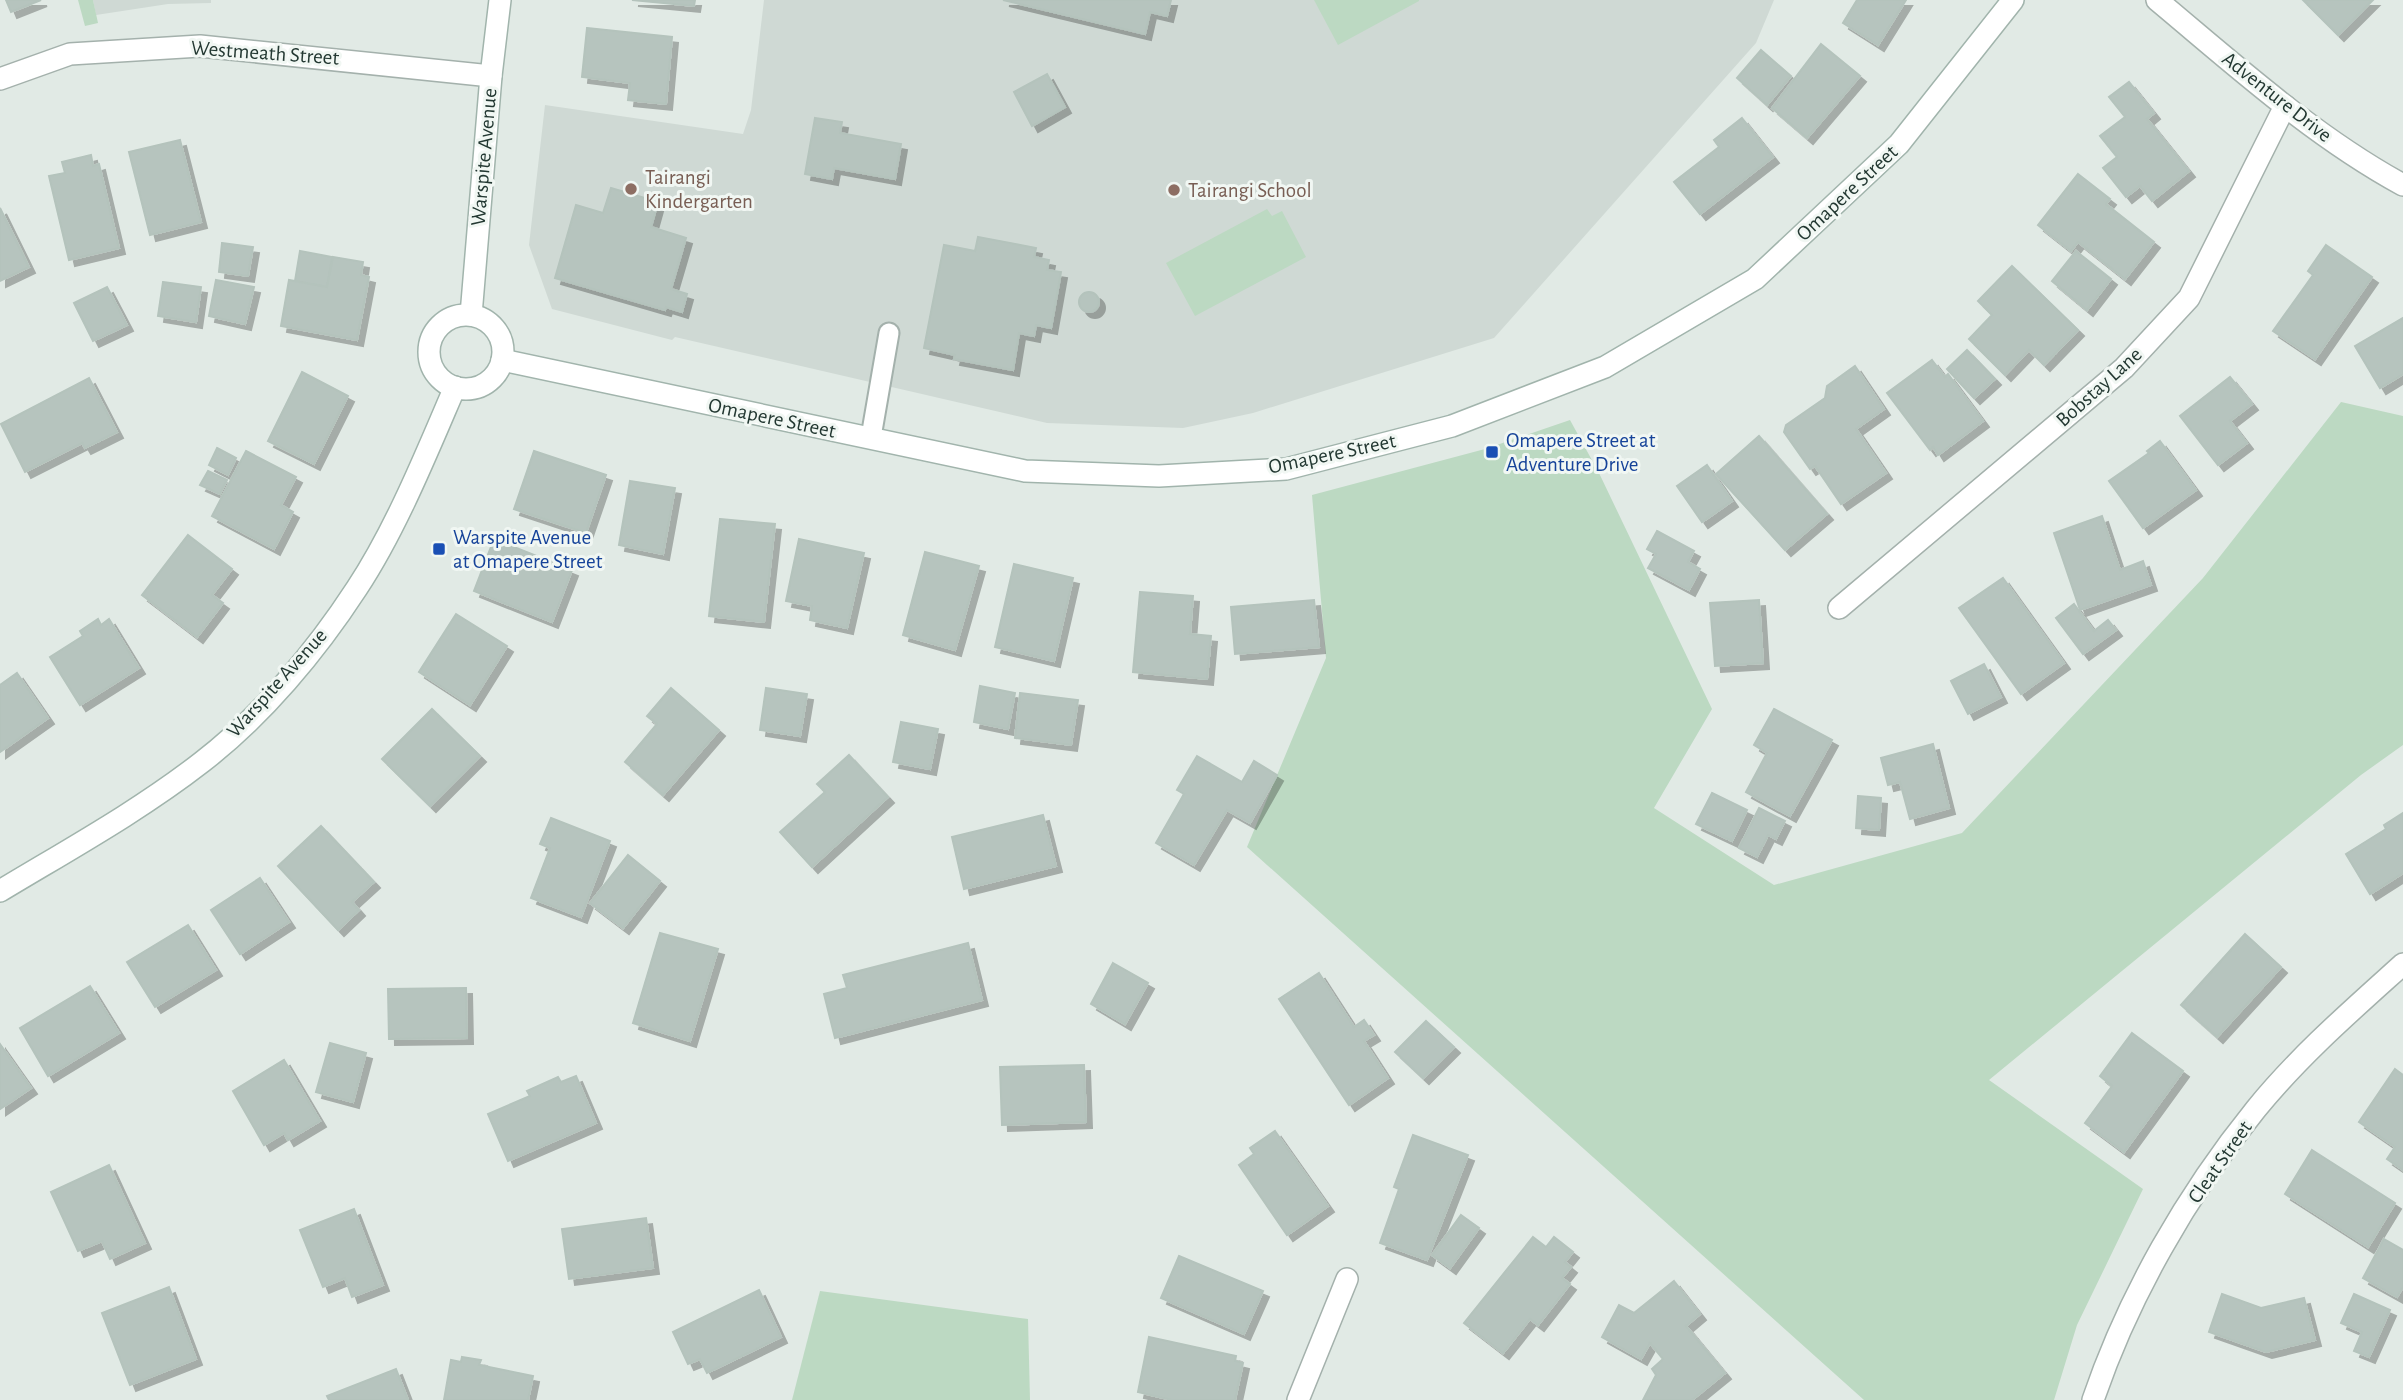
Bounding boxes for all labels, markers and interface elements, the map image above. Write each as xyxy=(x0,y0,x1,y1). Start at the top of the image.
street label: Westmeath Street xyxy=(190,37,340,69)
street label: Adventure Drive xyxy=(2218,48,2336,146)
street label: Warspite Avenue xyxy=(468,87,500,227)
street label: Omapere Street xyxy=(1792,141,1902,245)
place label: Tairangi Kindergarten xyxy=(645,167,753,212)
place label: Tairangi School xyxy=(1188,180,1312,201)
marker: Tairangi Kindergarten xyxy=(623,181,639,197)
marker: Tairangi School xyxy=(1166,182,1182,198)
street label: Bobstay Lane xyxy=(2052,343,2146,431)
street label: Omapere Street xyxy=(706,394,838,442)
street label: Omapere Street xyxy=(1266,430,1398,478)
place label: Omapere Street at Adventure Drive xyxy=(1506,430,1656,475)
marker: Omapere Street at Adventure Drive xyxy=(1484,444,1500,460)
place label: Warspite Avenue at Omapere Street xyxy=(453,527,603,572)
marker: Warspite Avenue at Omapere Street xyxy=(431,541,447,557)
street label: Warspite Avenue xyxy=(223,625,331,741)
street label: Cleat Street xyxy=(2184,1117,2256,1207)

